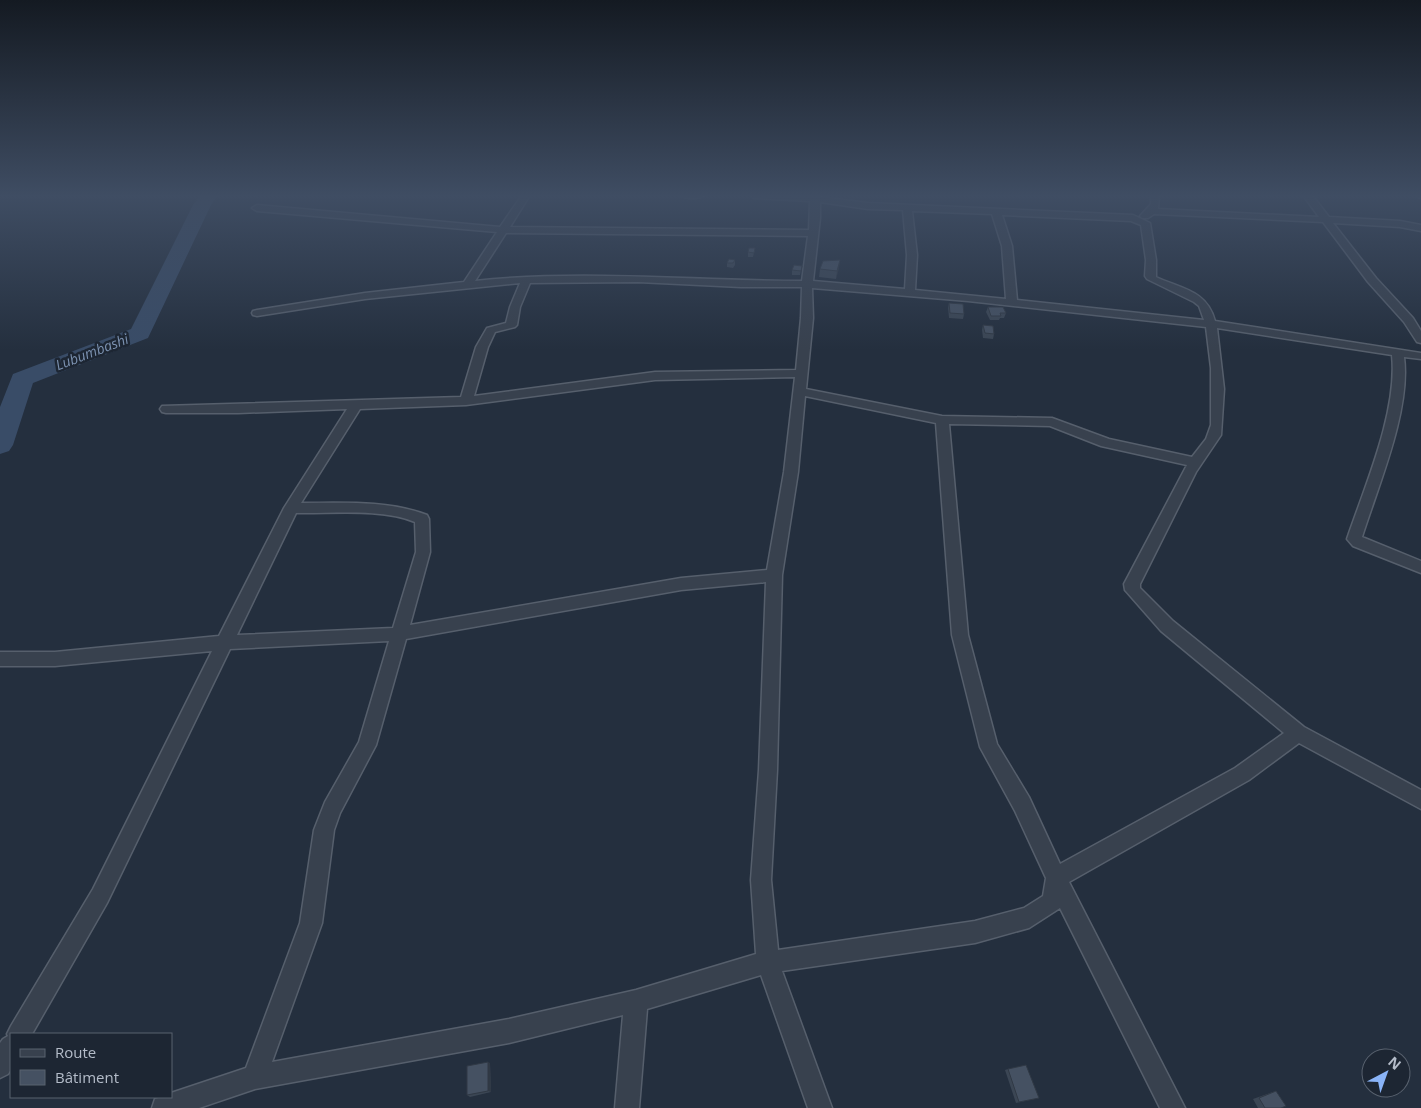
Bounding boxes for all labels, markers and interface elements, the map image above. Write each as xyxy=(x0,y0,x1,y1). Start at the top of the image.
water label: Lubumbashi xyxy=(53,329,131,374)
legend xyxy=(10,1033,172,1098)
text: Route xyxy=(55,1042,96,1062)
north arrow xyxy=(1361,1048,1411,1098)
text: N xyxy=(1384,1052,1405,1074)
text: Bâtiment xyxy=(55,1067,119,1087)

